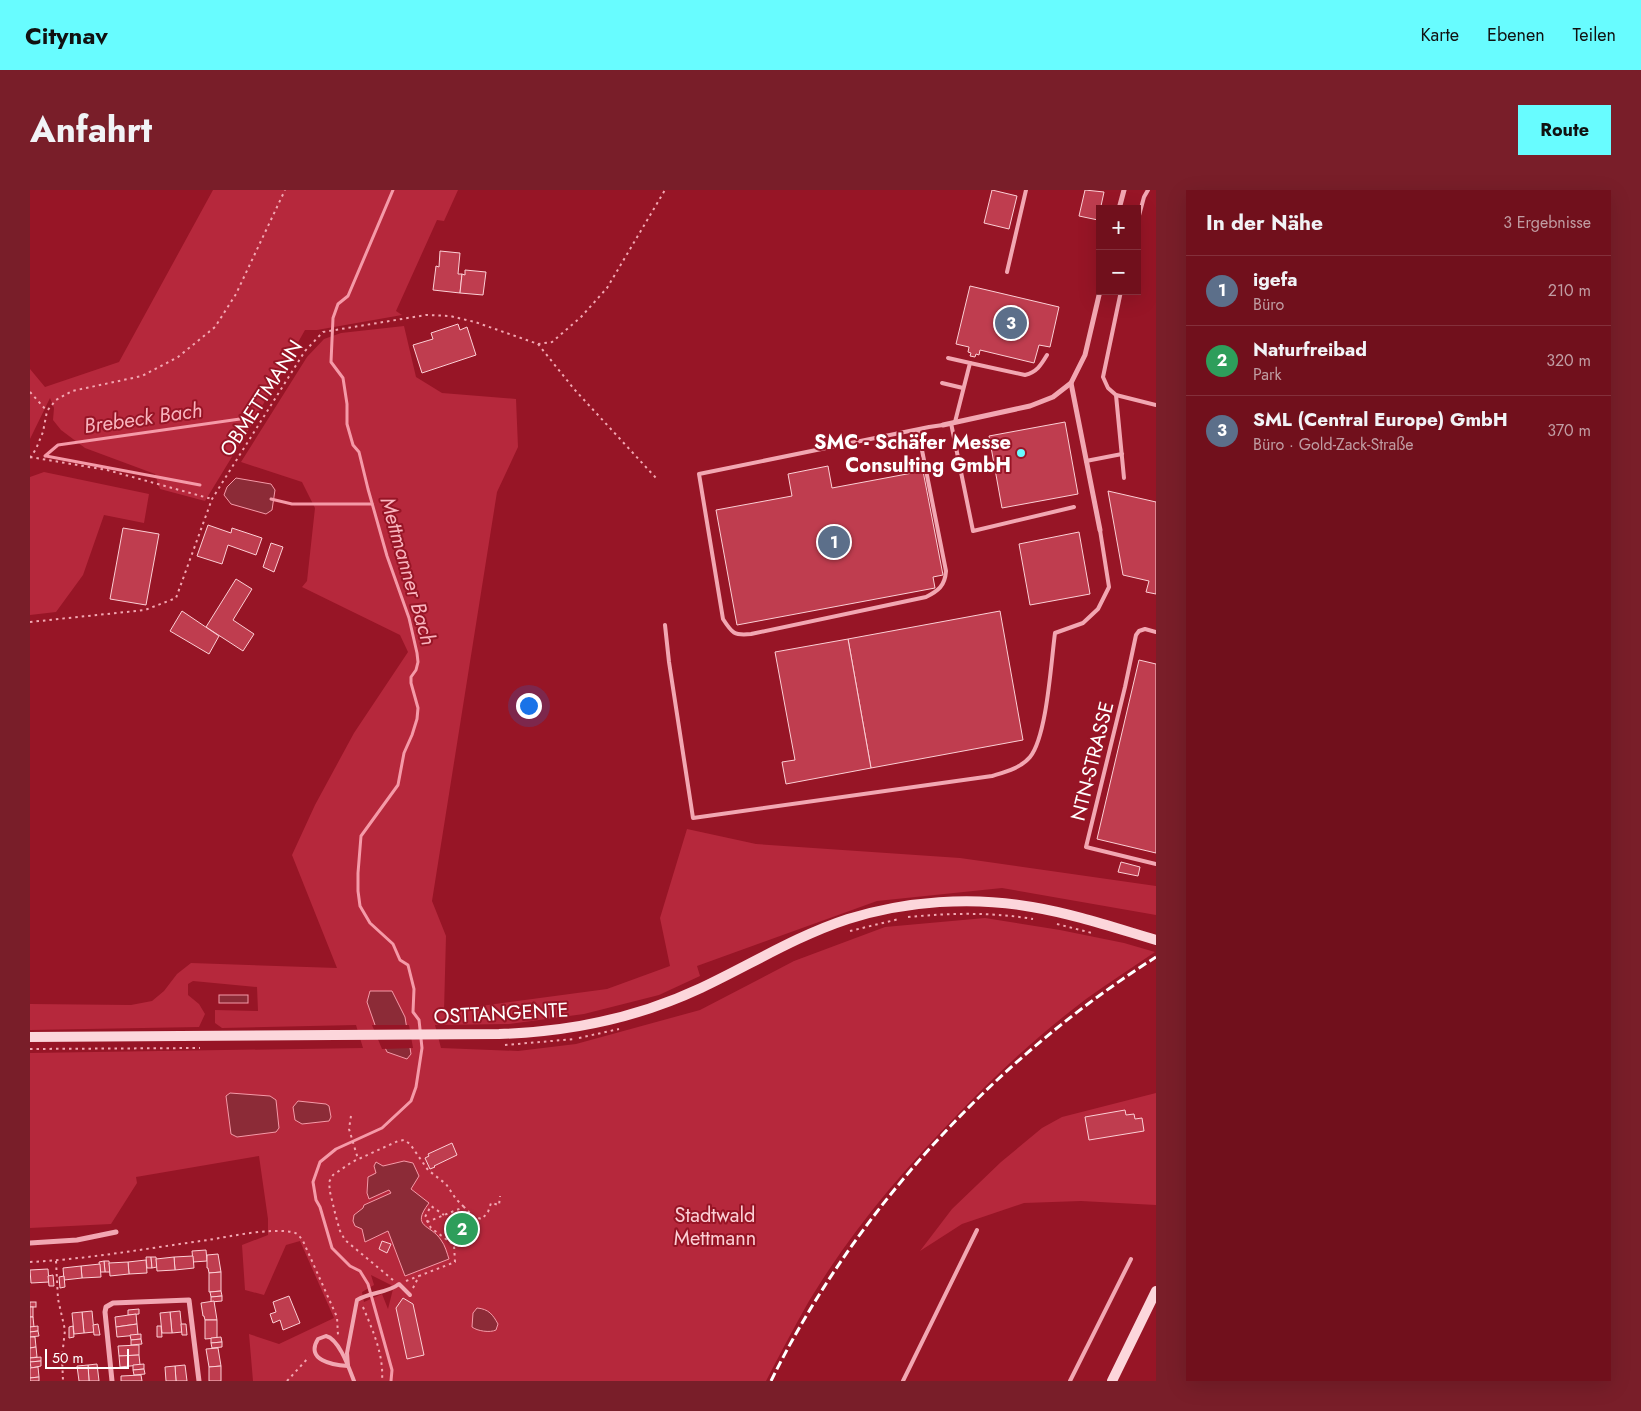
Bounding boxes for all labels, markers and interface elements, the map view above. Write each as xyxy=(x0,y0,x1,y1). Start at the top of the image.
text: Citynav xyxy=(25,18,108,53)
text: Karte xyxy=(1420,22,1459,48)
text: Ebenen xyxy=(1487,22,1545,48)
text: Teilen xyxy=(1573,22,1616,48)
text: Anfahrt xyxy=(30,105,152,155)
button: Route xyxy=(1518,105,1611,155)
map controls xyxy=(1096,205,1141,295)
button: + xyxy=(1096,205,1141,250)
text: In der Nähe xyxy=(1206,208,1323,238)
text: 3 Ergebnisse xyxy=(1503,211,1591,234)
button: − xyxy=(1096,250,1141,295)
text: igefa xyxy=(1253,266,1298,293)
text: 1 xyxy=(1218,279,1226,302)
text: 210 m xyxy=(1548,279,1591,302)
text: Büro xyxy=(1253,293,1284,316)
pin: 3 xyxy=(995,304,1027,342)
street label: OBMETTMANN xyxy=(213,334,310,462)
text: Naturfreibad xyxy=(1253,336,1367,363)
text: 2 xyxy=(1217,349,1227,372)
text: 320 m xyxy=(1546,349,1591,372)
text: Park xyxy=(1253,363,1282,386)
water label: Brebeck Bach xyxy=(82,395,204,441)
text: SML (Central Europe) GmbH xyxy=(1253,406,1508,433)
text: 3 xyxy=(1217,419,1227,442)
text: 370 m xyxy=(1547,419,1591,442)
place label: SMC - Schäfer Messe Consulting GmbH xyxy=(814,428,1011,480)
text: Büro · Gold-Zack-Straße xyxy=(1253,433,1414,456)
marker: SMC - Schäfer Messe Consulting GmbH xyxy=(1015,447,1027,459)
water label: Mettmanner Bach xyxy=(373,493,443,649)
pin: 1 xyxy=(818,523,850,561)
your location xyxy=(516,693,542,719)
street label: NTN-STRASSE xyxy=(1064,698,1121,824)
street label: OSTTANGENTE xyxy=(433,995,569,1032)
park label: Stadtwald Mettmann xyxy=(674,1201,756,1253)
pin: 2 xyxy=(446,1210,478,1248)
scale bar xyxy=(45,1346,129,1369)
text: 50 m xyxy=(52,1348,83,1368)

